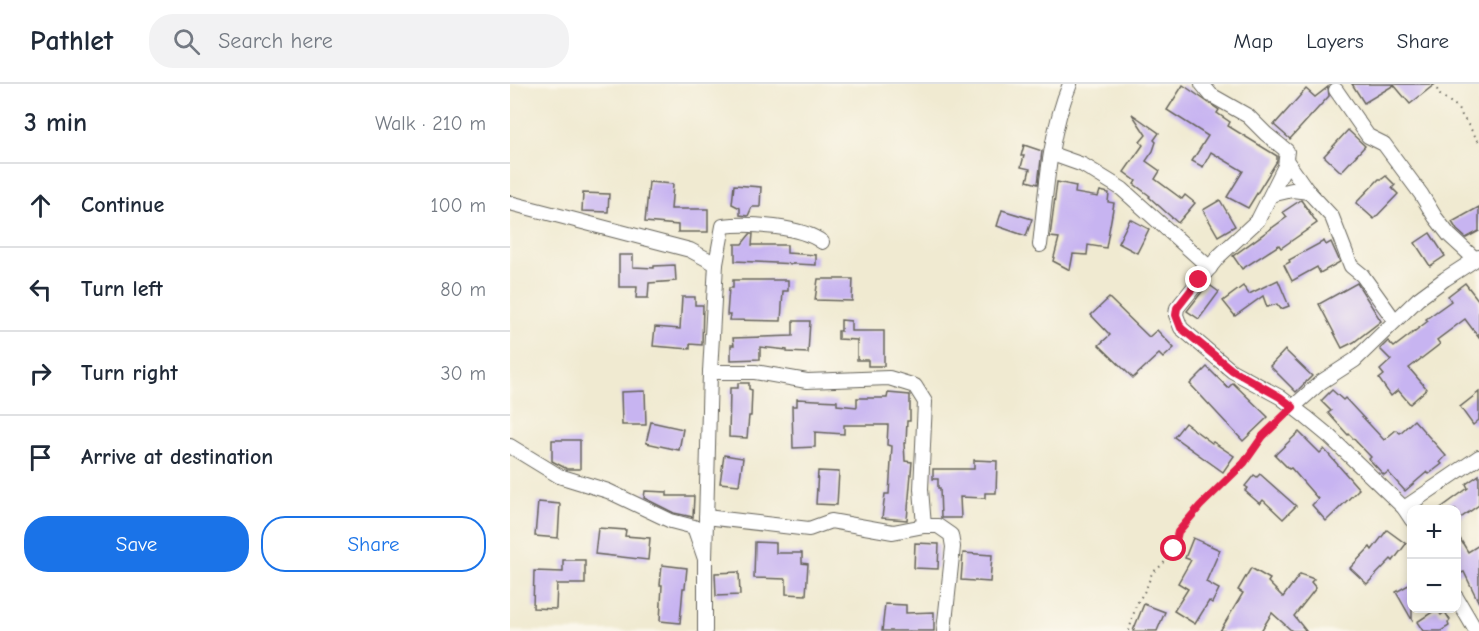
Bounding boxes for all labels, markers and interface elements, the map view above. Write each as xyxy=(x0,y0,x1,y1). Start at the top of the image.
search box xyxy=(149,14,569,68)
text: Pathlet xyxy=(30,25,113,57)
icon: search xyxy=(170,25,203,58)
text: Search here xyxy=(218,28,333,54)
text: Map xyxy=(1234,29,1273,53)
text: Layers xyxy=(1306,29,1364,53)
text: Share xyxy=(1397,29,1449,53)
text: 3 min xyxy=(24,108,87,138)
text: Walk · 210 m xyxy=(375,112,486,135)
icon: ahead xyxy=(24,189,57,222)
text: Continue xyxy=(81,192,164,218)
text: 100 m xyxy=(431,194,486,217)
route end xyxy=(1185,266,1211,292)
icon: left xyxy=(24,273,57,306)
text: Turn left xyxy=(81,276,163,302)
text: 80 m xyxy=(440,278,486,301)
icon: right xyxy=(24,357,57,390)
text: Turn right xyxy=(81,360,178,386)
text: 30 m xyxy=(440,362,486,385)
icon: arrive xyxy=(24,441,57,474)
text: Arrive at destination xyxy=(81,444,273,470)
map controls xyxy=(1407,505,1461,613)
button: + xyxy=(1407,505,1461,559)
button: Save xyxy=(24,516,249,572)
button: Share xyxy=(261,516,486,572)
route start xyxy=(1160,535,1186,561)
button: − xyxy=(1407,559,1461,613)

